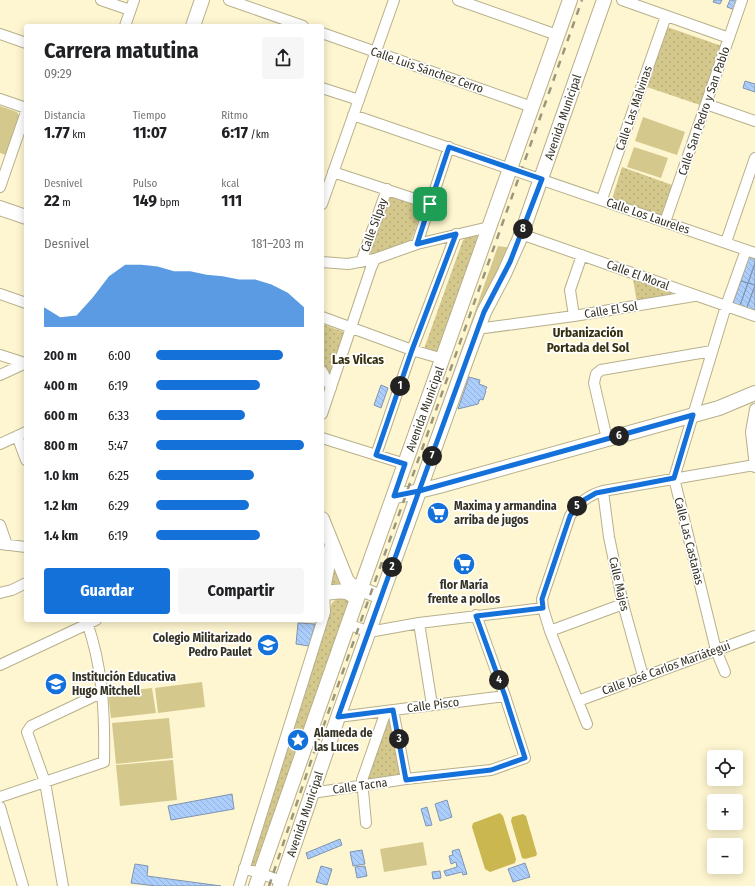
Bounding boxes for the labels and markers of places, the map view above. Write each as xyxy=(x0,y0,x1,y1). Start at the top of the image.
pin xyxy=(413,187,447,221)
pin: 8 xyxy=(513,219,533,239)
pin: 1 xyxy=(390,376,410,396)
pin: 6 xyxy=(609,426,629,446)
pin: 7 xyxy=(422,446,442,466)
pin: 5 xyxy=(567,496,587,516)
place label: Maxima y armandina arriba de jugos xyxy=(454,499,557,527)
supermarket icon: Maxima y armandina arriba de jugos xyxy=(425,500,451,526)
supermarket icon: flor María frente a pollos xyxy=(451,551,477,577)
pin: 2 xyxy=(382,557,402,577)
place label: flor María frente a pollos xyxy=(428,578,501,606)
place label: Colegio Militarizado Pedro Paulet xyxy=(153,631,253,659)
school or university icon: Colegio Militarizado Pedro Paulet xyxy=(255,632,281,658)
place label: Institución Educativa Hugo Mitchell xyxy=(72,670,176,698)
pin: 4 xyxy=(489,670,509,690)
school or university icon: Institución Educativa Hugo Mitchell xyxy=(43,671,69,697)
place label: Alameda de las Luces xyxy=(313,726,373,754)
place icon: Alameda de las Luces xyxy=(285,727,311,753)
pin: 3 xyxy=(389,729,409,749)

